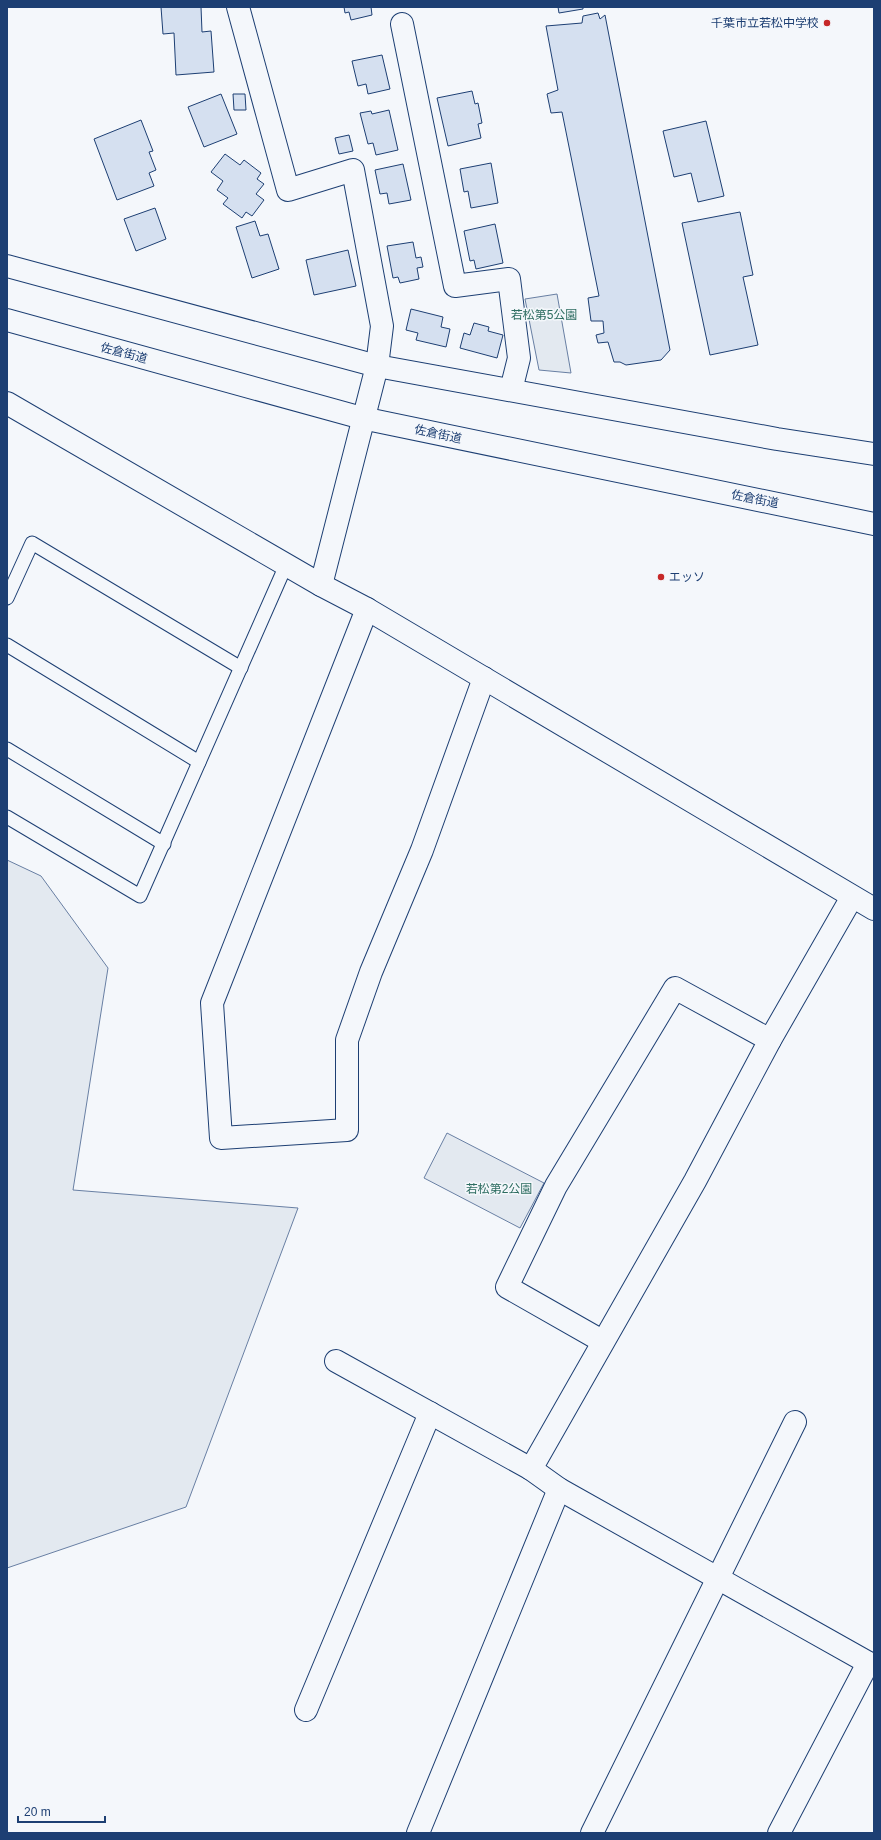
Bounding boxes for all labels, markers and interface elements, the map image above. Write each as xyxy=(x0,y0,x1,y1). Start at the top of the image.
place label: 千葉市立若松中学校 xyxy=(711,16,819,30)
marker: 千葉市立若松中学校 xyxy=(822,18,832,28)
park label: 若松第5公園 xyxy=(511,308,577,322)
street label: 佐倉街道 xyxy=(99,340,149,366)
street label: 佐倉街道 xyxy=(413,422,463,446)
street label: 佐倉街道 xyxy=(730,488,780,510)
place label: エッソ xyxy=(669,570,705,584)
marker: エッソ xyxy=(656,572,666,582)
park label: 若松第2公園 xyxy=(466,1182,532,1196)
scale bar xyxy=(18,1798,105,1824)
text: 20 m xyxy=(24,1805,51,1819)

